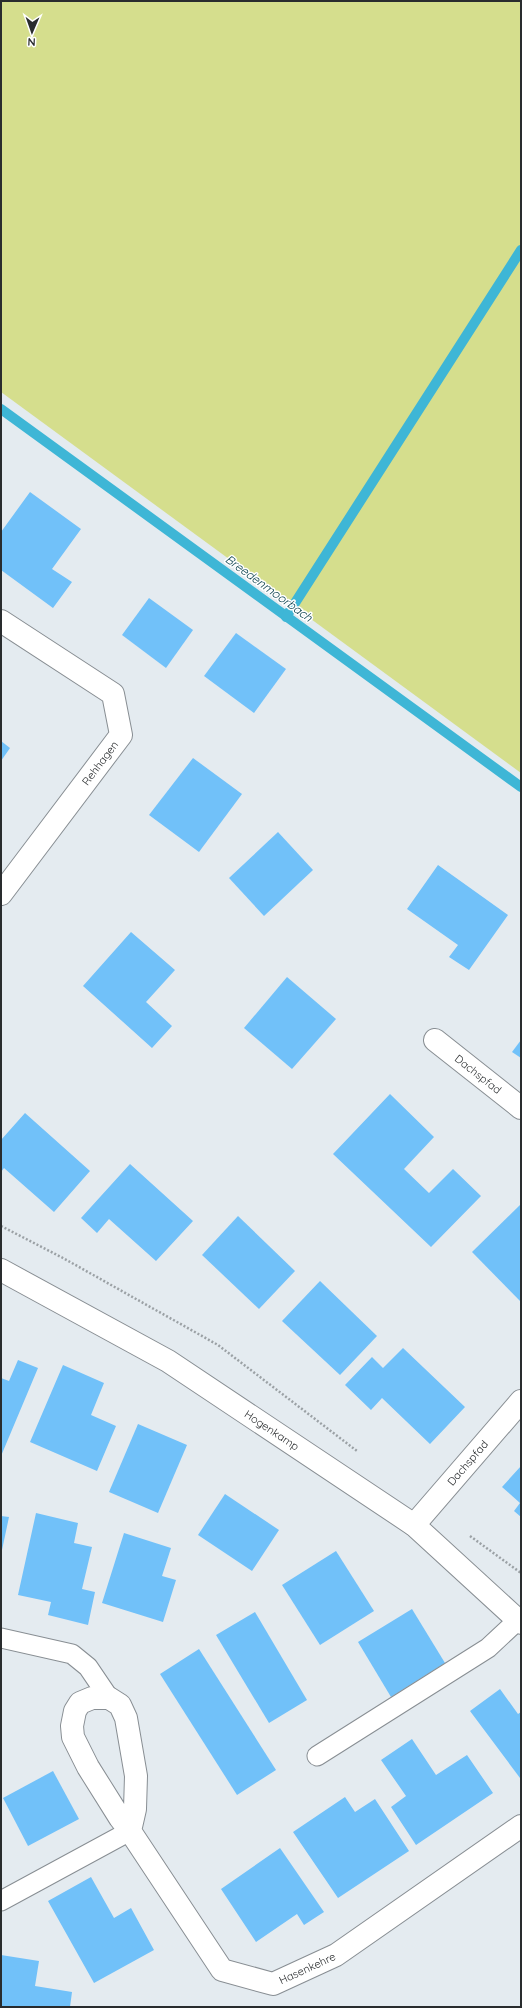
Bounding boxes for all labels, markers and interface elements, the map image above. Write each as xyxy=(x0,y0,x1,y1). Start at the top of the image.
north arrow xyxy=(12,12,52,52)
text: N xyxy=(27,35,36,49)
water label: Breedenmoorbach xyxy=(222,551,316,625)
street label: Rehhagen xyxy=(79,738,121,788)
street label: Dachspfad xyxy=(452,1051,504,1097)
street label: Hogenkamp xyxy=(242,1407,302,1454)
street label: Dachspfad xyxy=(444,1437,491,1489)
street label: Hasenkehre xyxy=(277,1949,338,1987)

